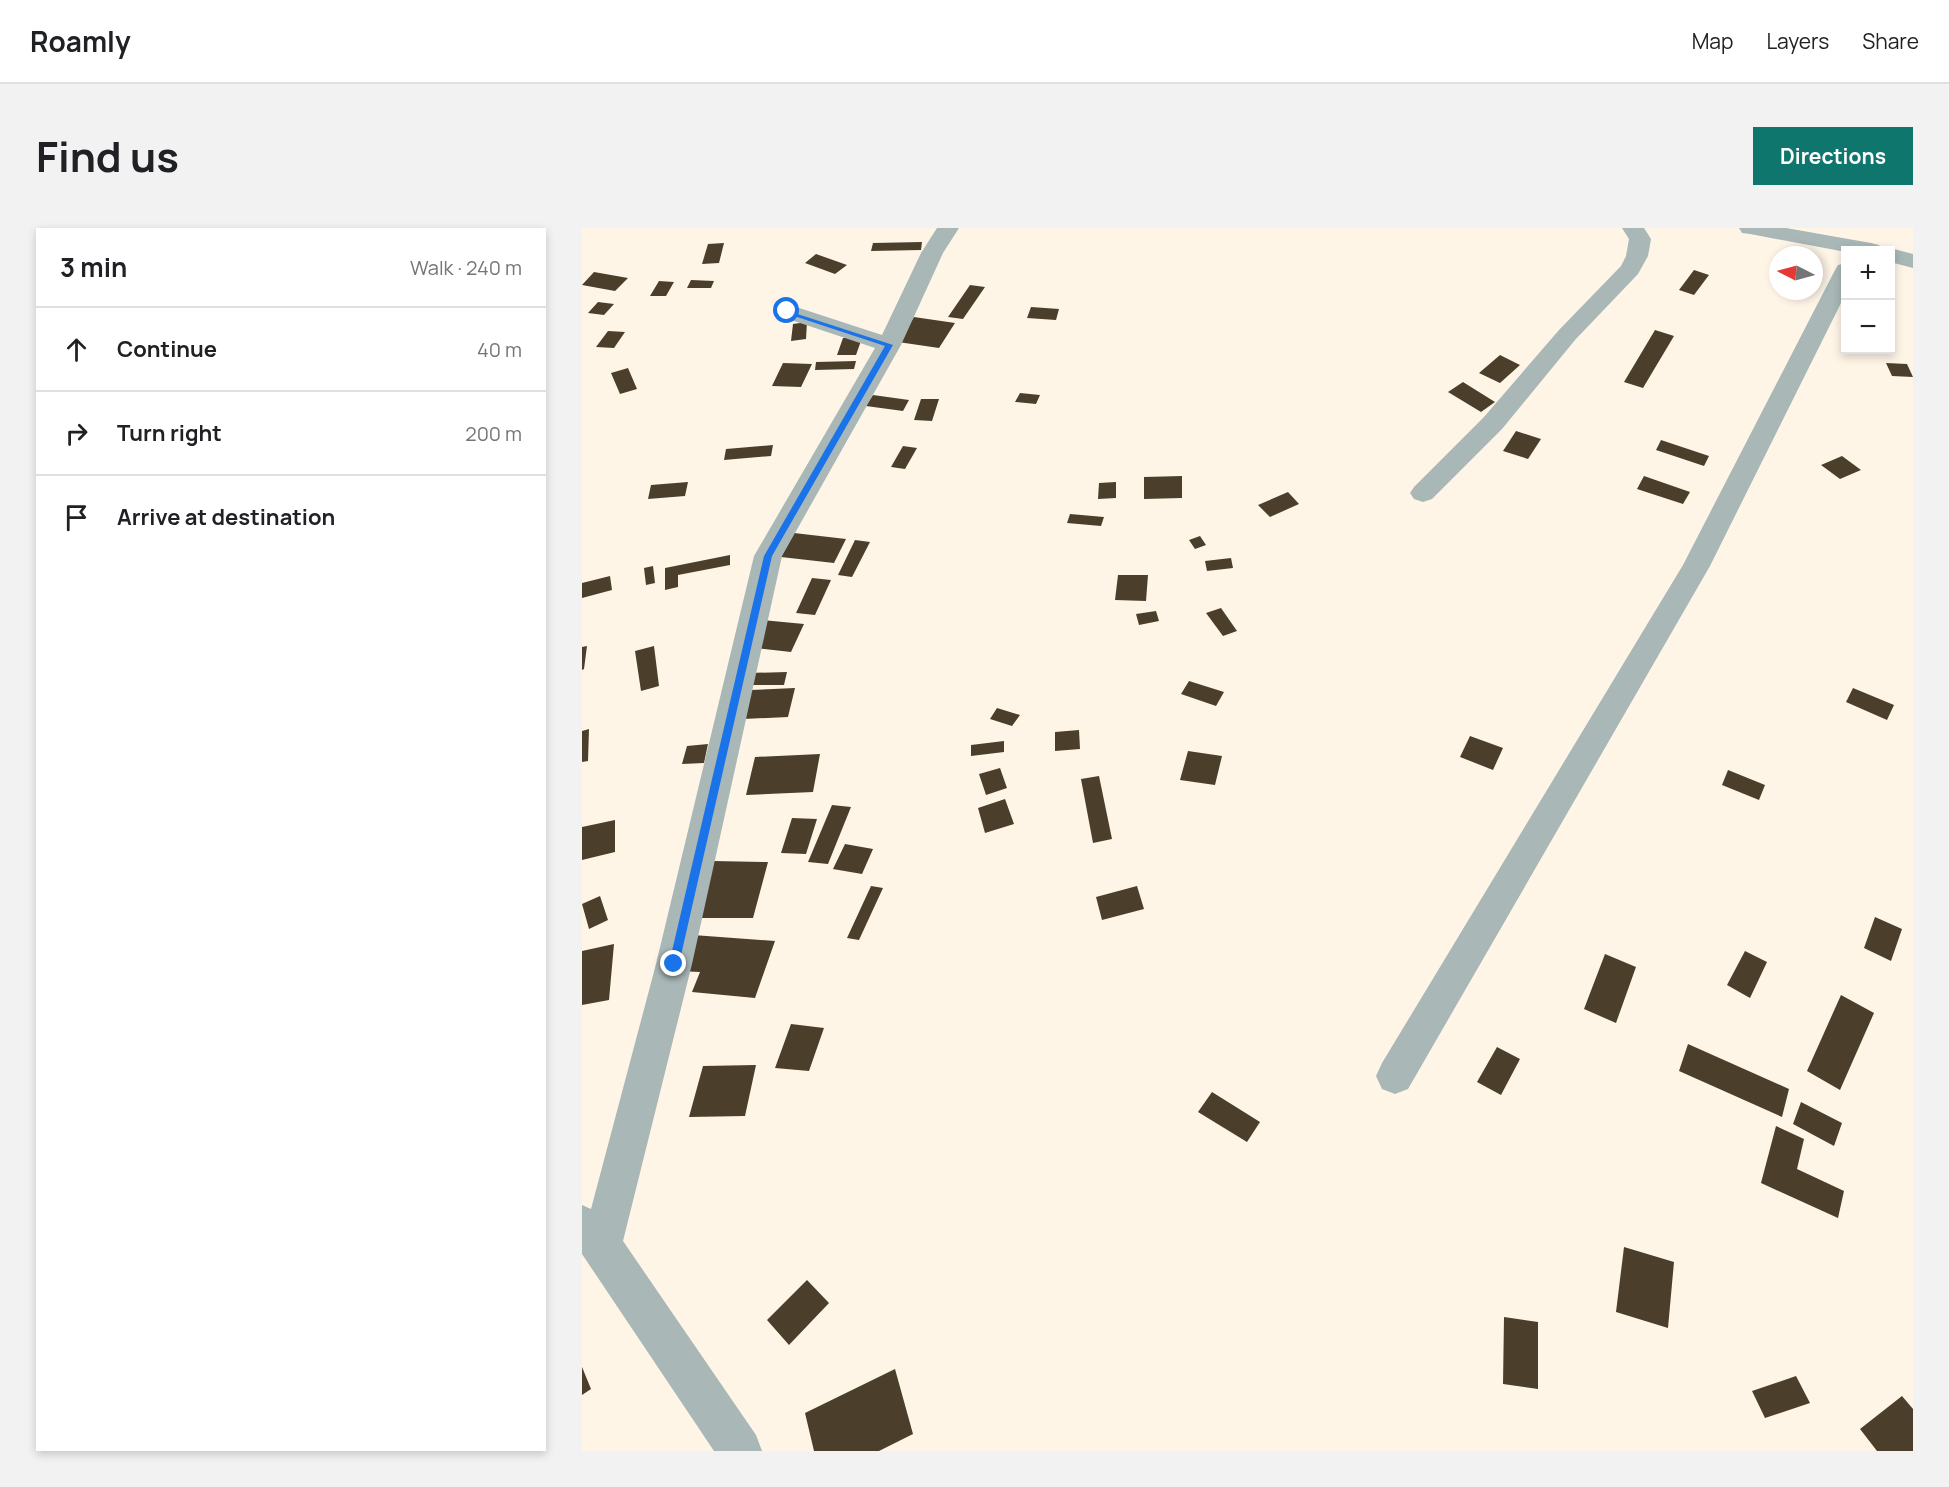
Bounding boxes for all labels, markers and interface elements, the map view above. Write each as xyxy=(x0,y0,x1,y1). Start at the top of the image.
text: Roamly xyxy=(30,22,131,60)
text: Map xyxy=(1692,27,1733,55)
text: Layers xyxy=(1766,27,1829,55)
text: Share xyxy=(1862,27,1919,55)
text: Find us xyxy=(36,127,179,185)
button: Directions xyxy=(1753,127,1913,185)
north arrow xyxy=(1769,246,1823,300)
map controls xyxy=(1841,246,1895,354)
button: + xyxy=(1841,246,1895,300)
text: 3 min xyxy=(60,249,127,285)
text: Walk · 240 m xyxy=(410,254,522,281)
route start xyxy=(773,297,799,323)
button: − xyxy=(1841,300,1895,354)
icon: ahead xyxy=(60,333,93,366)
text: Continue xyxy=(117,334,217,364)
text: 40 m xyxy=(477,336,522,363)
icon: right xyxy=(60,417,93,450)
text: Turn right xyxy=(117,418,222,448)
text: 200 m xyxy=(465,420,522,447)
icon: arrive xyxy=(60,501,93,534)
text: Arrive at destination xyxy=(117,502,335,532)
route end xyxy=(660,950,686,976)

